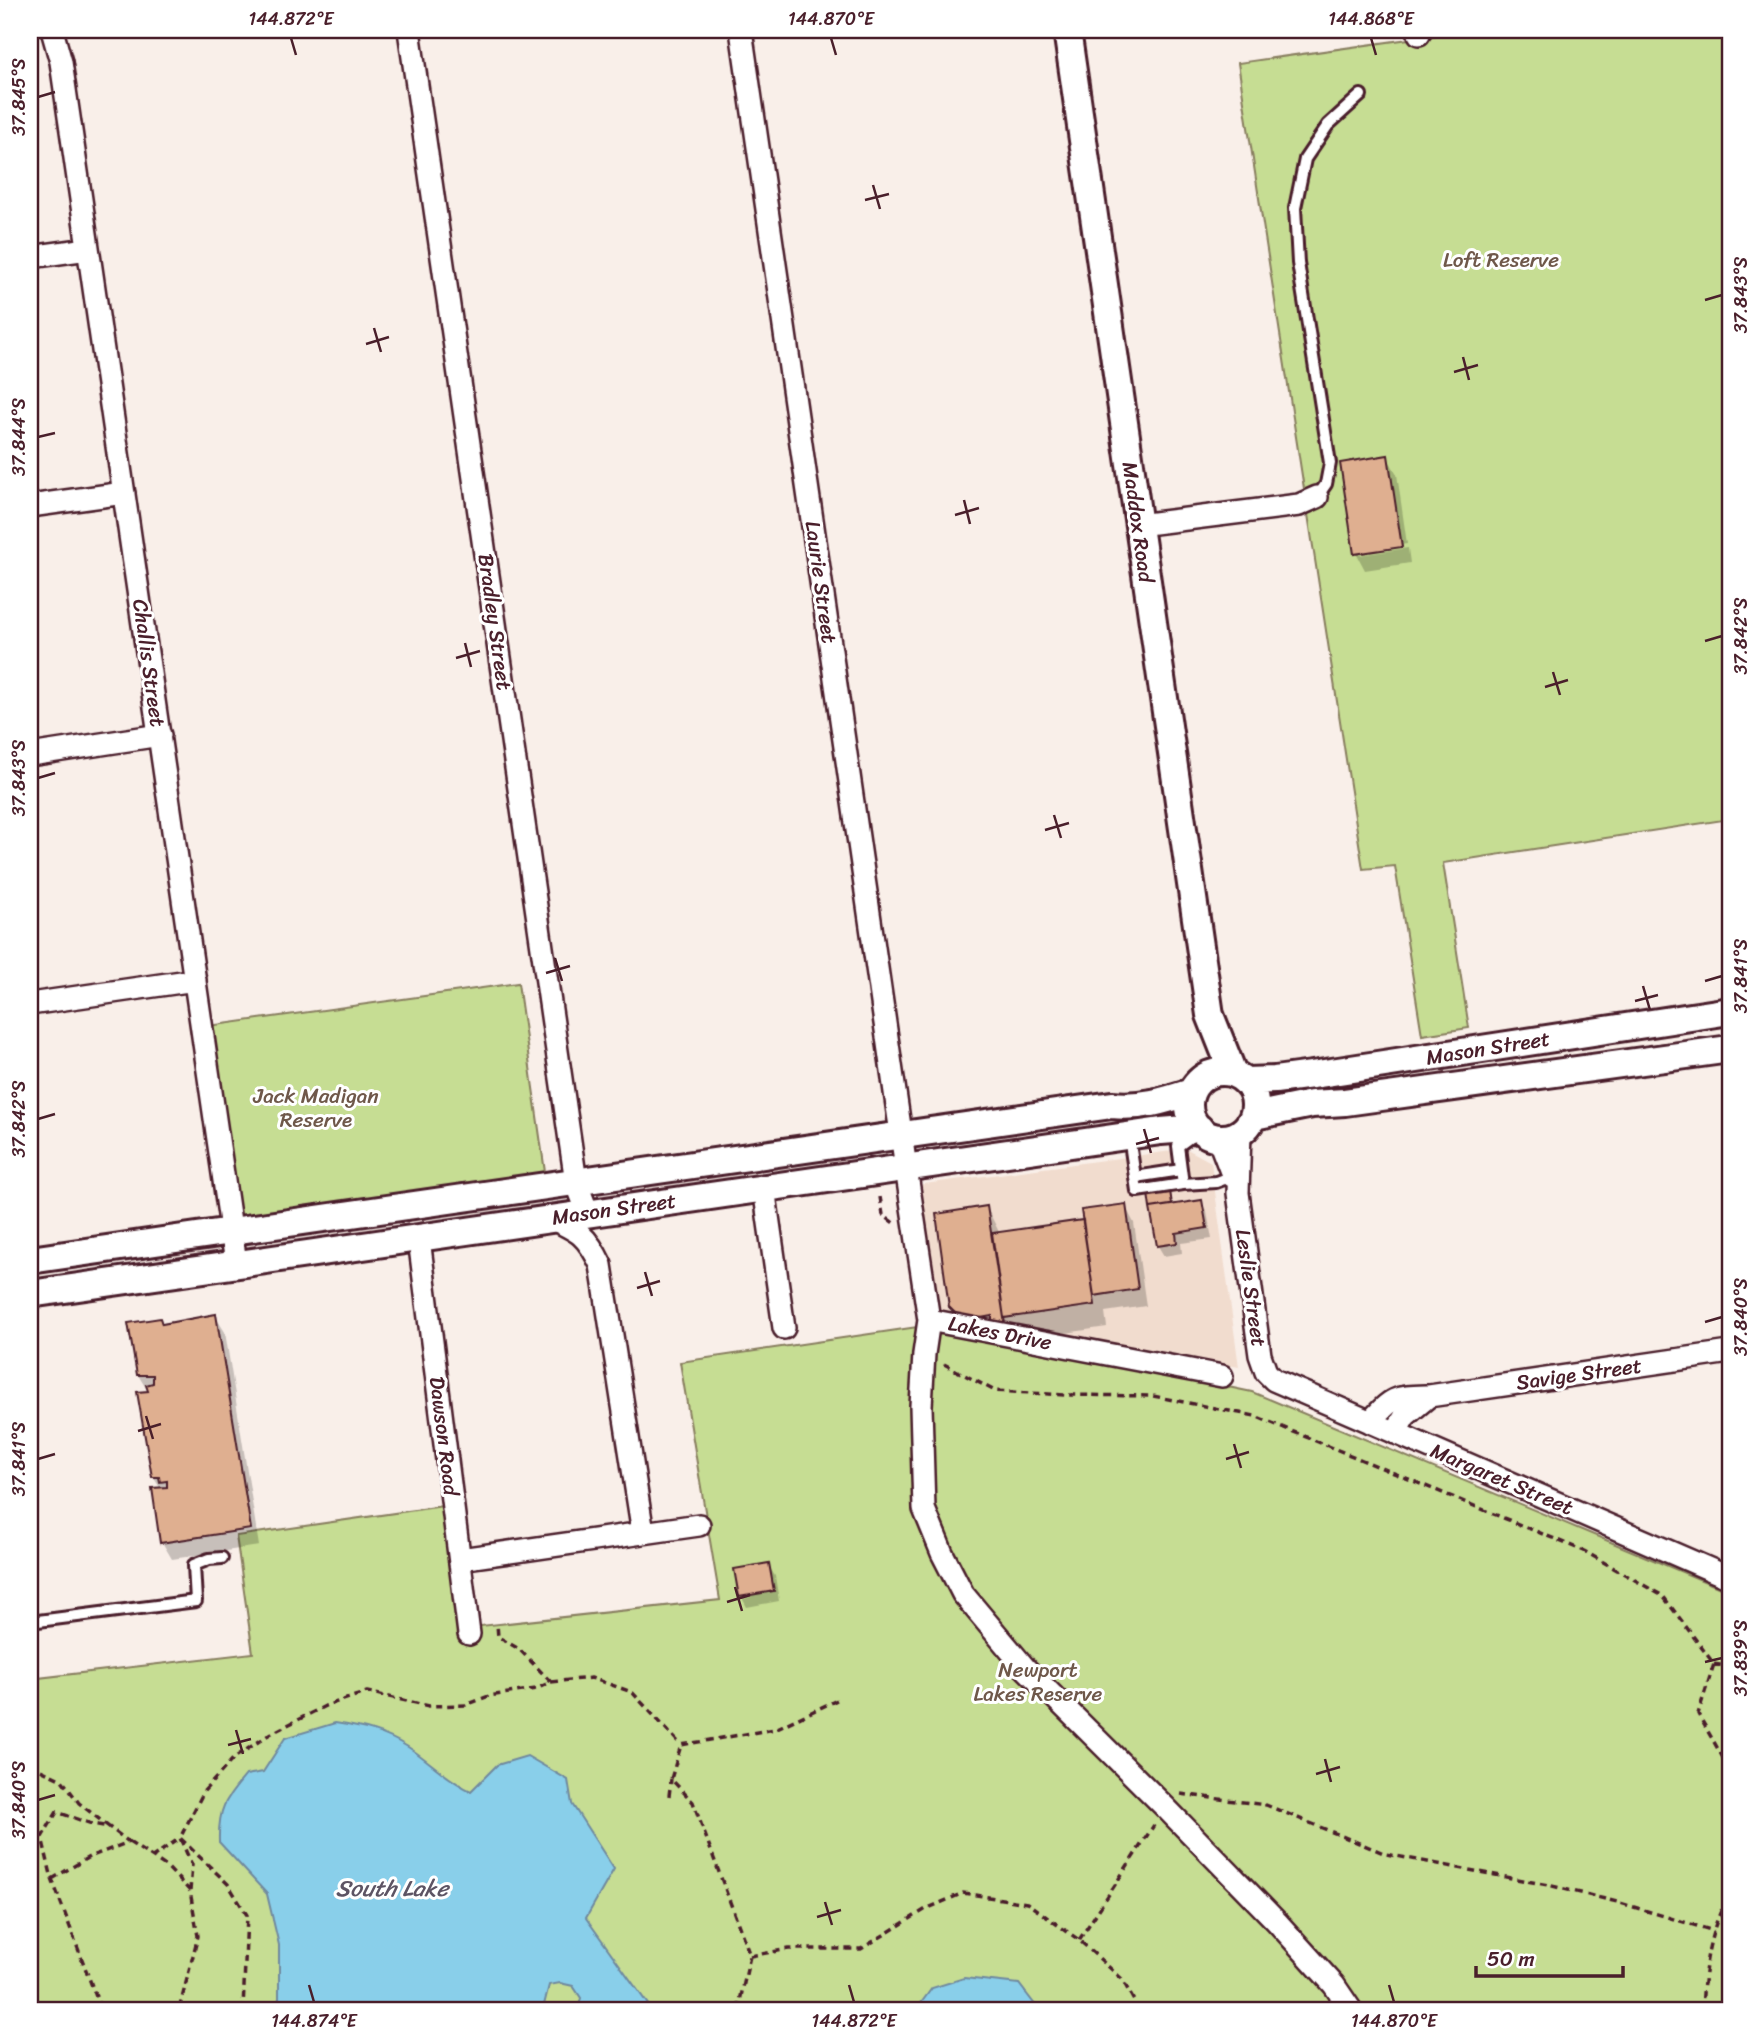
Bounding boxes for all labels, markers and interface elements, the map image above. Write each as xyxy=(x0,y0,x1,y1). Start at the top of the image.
text: 144.872°E xyxy=(249,3,334,35)
text: 144.870°E xyxy=(788,3,875,35)
text: 144.868°E xyxy=(1328,3,1415,35)
text: 37.845°S xyxy=(3,58,35,136)
park label: Loft Reserve xyxy=(1443,241,1559,279)
text: 37.843°S xyxy=(1725,257,1757,333)
text: 37.844°S xyxy=(3,398,35,476)
street label: Maddox Road xyxy=(1111,459,1166,587)
street label: Laurie Street xyxy=(794,518,848,646)
street label: Bradley Street xyxy=(467,551,523,693)
street label: Challis Street xyxy=(121,597,177,729)
text: 37.842°S xyxy=(1725,597,1757,675)
text: 37.843°S xyxy=(3,740,35,816)
text: 37.841°S xyxy=(1725,939,1757,1013)
street label: Mason Street xyxy=(1423,1019,1553,1077)
park label: Jack Madigan Reserve xyxy=(252,1077,379,1139)
text: 37.842°S xyxy=(3,1080,35,1158)
street label: Mason Street xyxy=(549,1181,679,1237)
street label: Leslie Street xyxy=(1224,1227,1278,1349)
text: 37.840°S xyxy=(1725,1278,1757,1356)
street label: Lakes Drive xyxy=(945,1304,1055,1362)
street label: Savige Street xyxy=(1514,1346,1644,1402)
street label: Dawson Road xyxy=(418,1374,470,1500)
text: 37.841°S xyxy=(3,1422,35,1496)
street label: Margaret Street xyxy=(1424,1432,1580,1526)
text: 37.839°S xyxy=(1725,1620,1757,1696)
park label: Newport Lakes Reserve xyxy=(974,1651,1103,1713)
text: 37.840°S xyxy=(3,1761,35,1839)
water label: South Lake xyxy=(336,1868,451,1909)
scale bar xyxy=(1476,1935,1624,1979)
text: 50 m xyxy=(1487,1940,1535,1978)
text: 144.874°E xyxy=(271,2005,358,2037)
text: 144.872°E xyxy=(812,2005,897,2037)
text: 144.870°E xyxy=(1351,2005,1438,2037)

